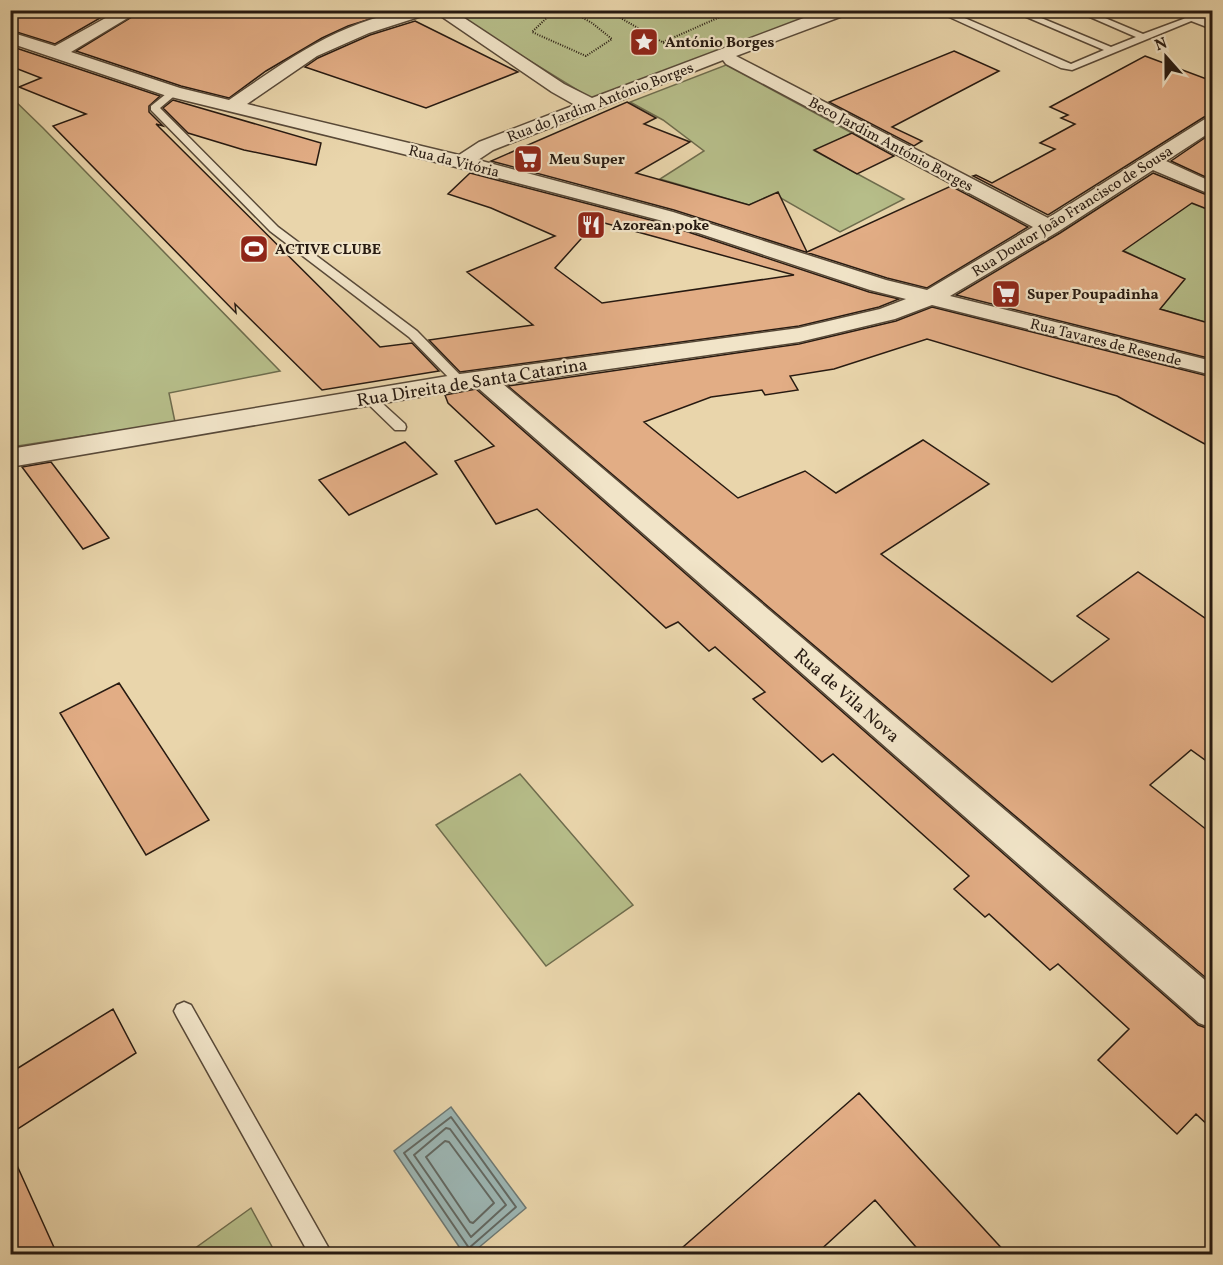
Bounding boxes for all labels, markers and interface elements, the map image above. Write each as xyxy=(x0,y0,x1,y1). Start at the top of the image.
place icon: António Borges xyxy=(628,26,660,58)
north arrow xyxy=(1136,27,1196,87)
text: N xyxy=(1152,32,1171,57)
place label: António Borges xyxy=(665,33,775,54)
street label: Rua do Jardim António Borges xyxy=(504,58,697,149)
street label: Beco Jardim António Borges xyxy=(804,93,976,198)
street label: Rua da Vitória xyxy=(406,141,501,184)
street label: Rua Doutor João Francisco de Sousa xyxy=(968,141,1177,283)
supermarket icon: Meu Super xyxy=(512,143,544,175)
place label: Meu Super xyxy=(549,150,625,171)
restaurant icon: Azorean poke xyxy=(575,209,607,241)
place label: Azorean poke xyxy=(612,216,710,237)
sports icon: ACTIVE CLUBE xyxy=(238,233,270,265)
place label: ACTIVE CLUBE xyxy=(275,240,381,261)
supermarket icon: Super Poupadinha xyxy=(990,278,1022,310)
place label: Super Poupadinha xyxy=(1027,285,1159,306)
street label: Rua Tavares de Resende xyxy=(1028,314,1184,372)
street label: Rua Direita de Santa Catarina xyxy=(355,353,589,414)
street label: Rua de Vila Nova xyxy=(788,643,904,749)

